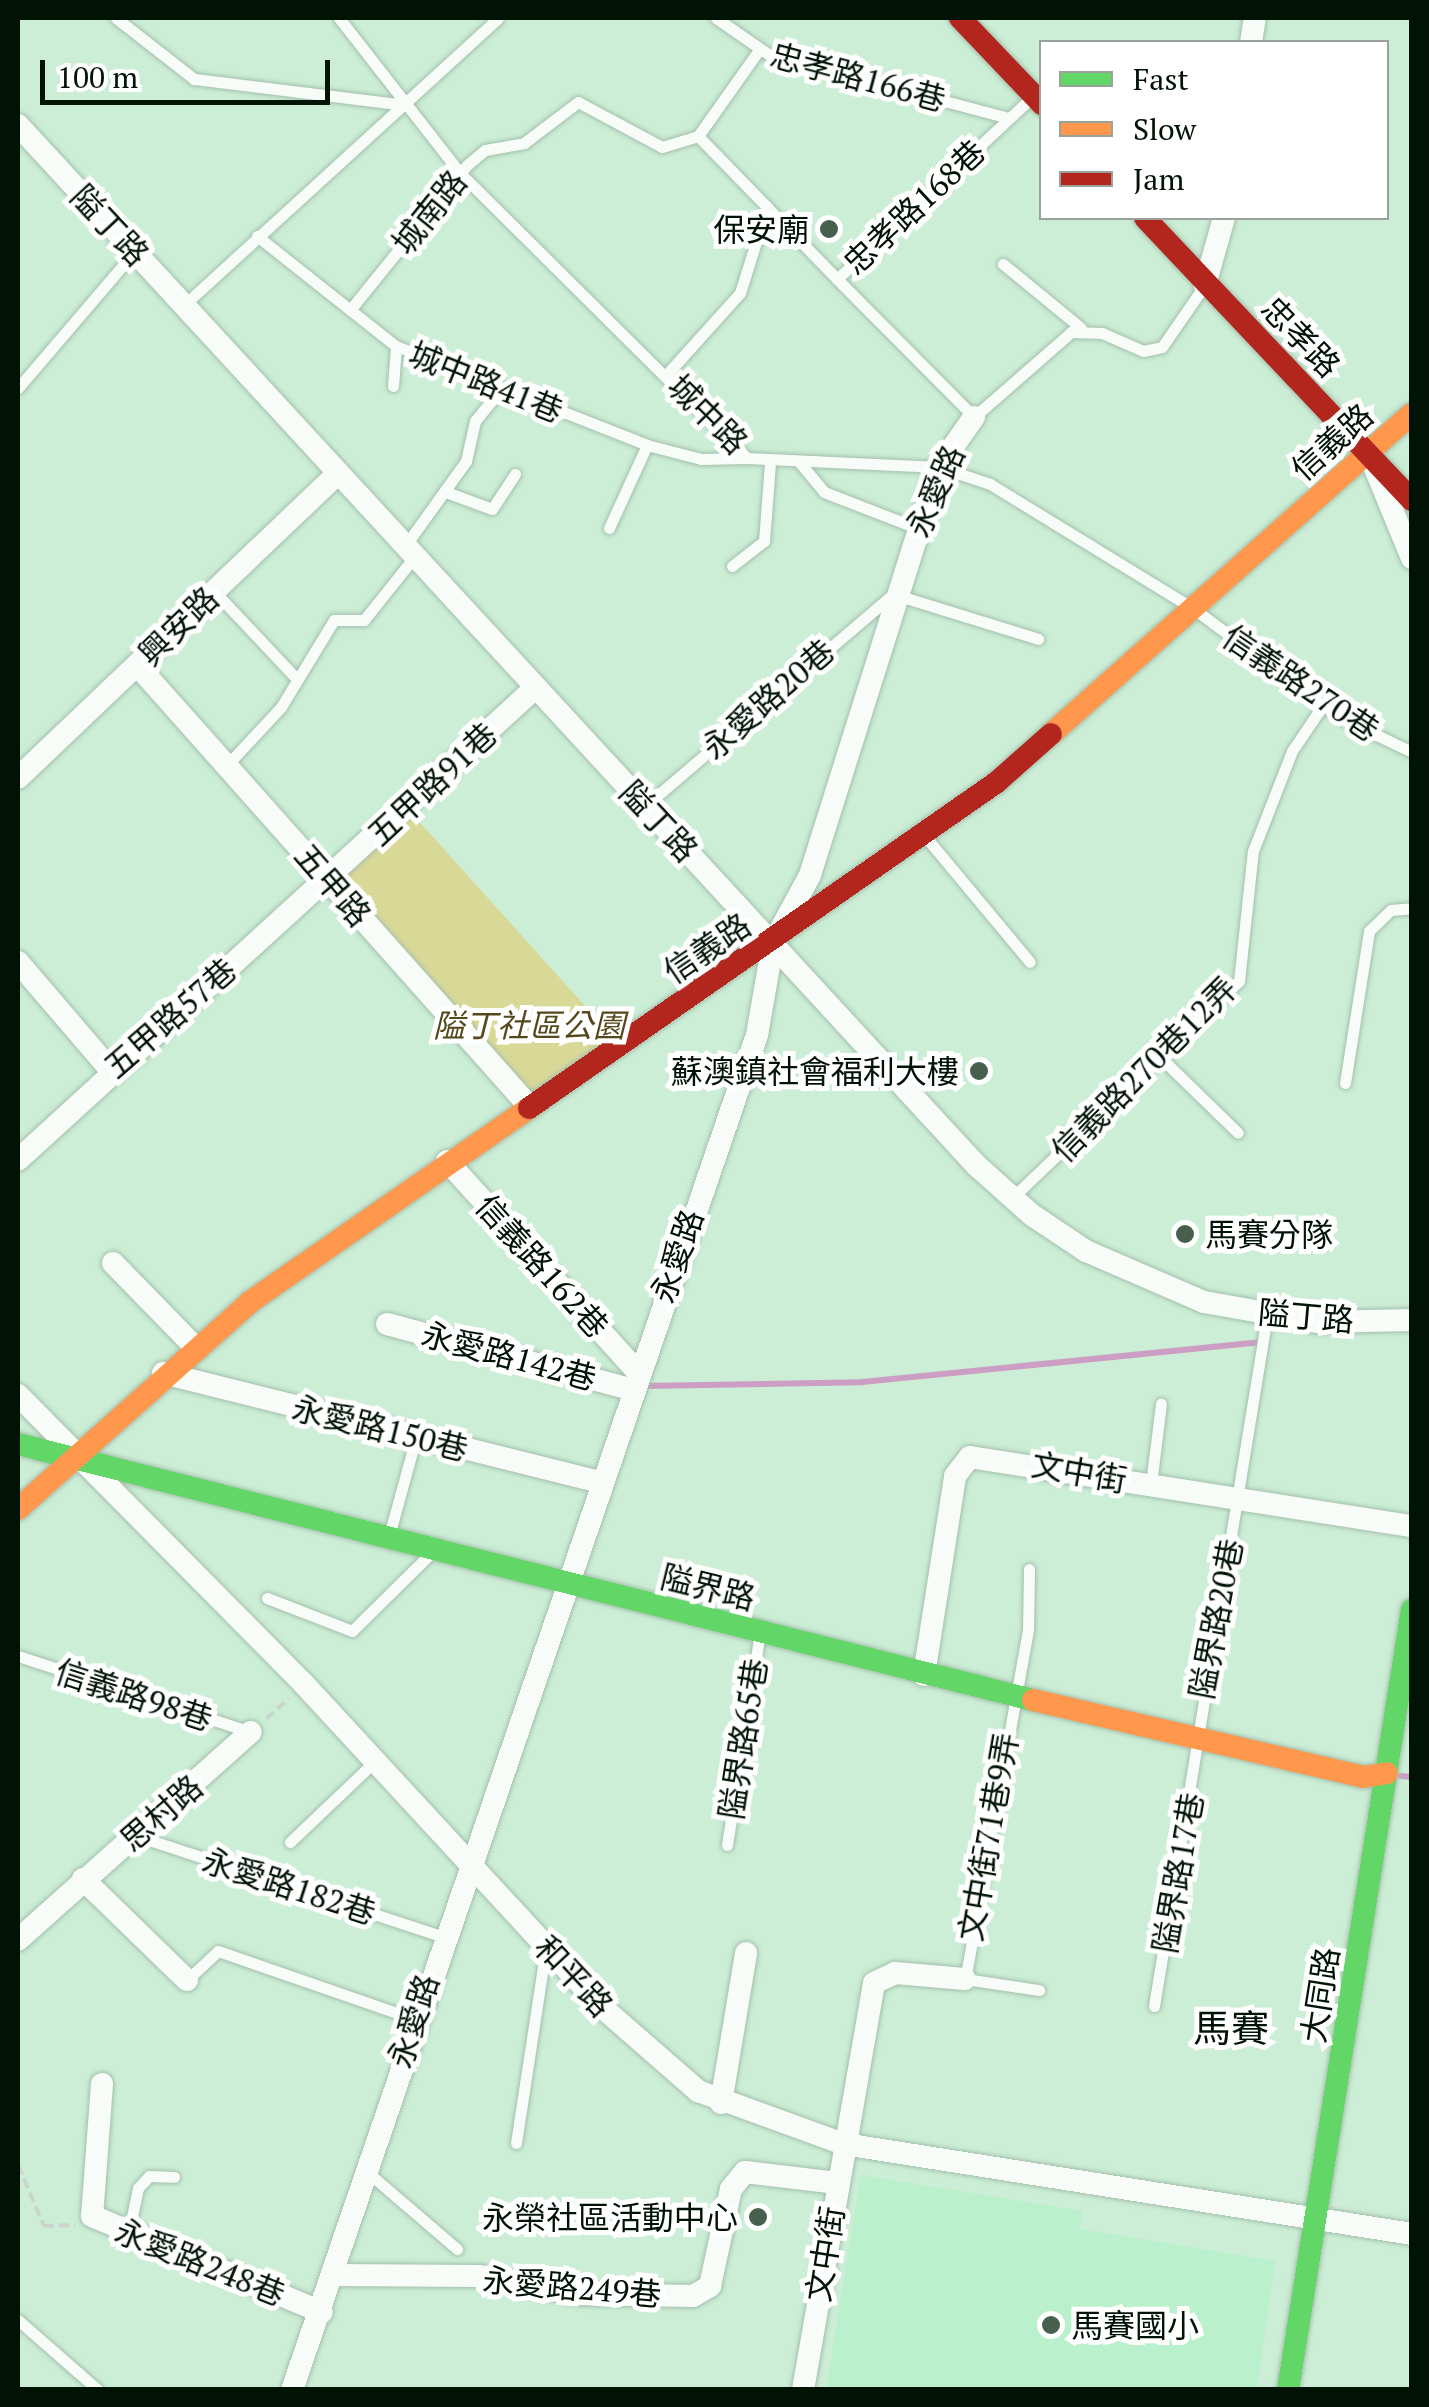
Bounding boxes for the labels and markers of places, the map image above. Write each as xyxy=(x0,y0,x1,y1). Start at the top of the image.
place label: 保安廟 xyxy=(713,210,809,248)
marker: 保安廟 xyxy=(818,218,840,240)
place label: 蘇澳鎮社會福利大樓 xyxy=(671,1052,959,1090)
marker: 蘇澳鎮社會福利大樓 xyxy=(968,1060,990,1082)
place label: 馬賽分隊 xyxy=(1205,1215,1333,1253)
marker: 馬賽分隊 xyxy=(1174,1223,1196,1245)
place label: 永榮社區活動中心 xyxy=(482,2198,738,2236)
marker: 永榮社區活動中心 xyxy=(747,2206,769,2228)
place label: 馬賽國小 xyxy=(1071,2306,1199,2344)
marker: 馬賽國小 xyxy=(1040,2314,1062,2336)

